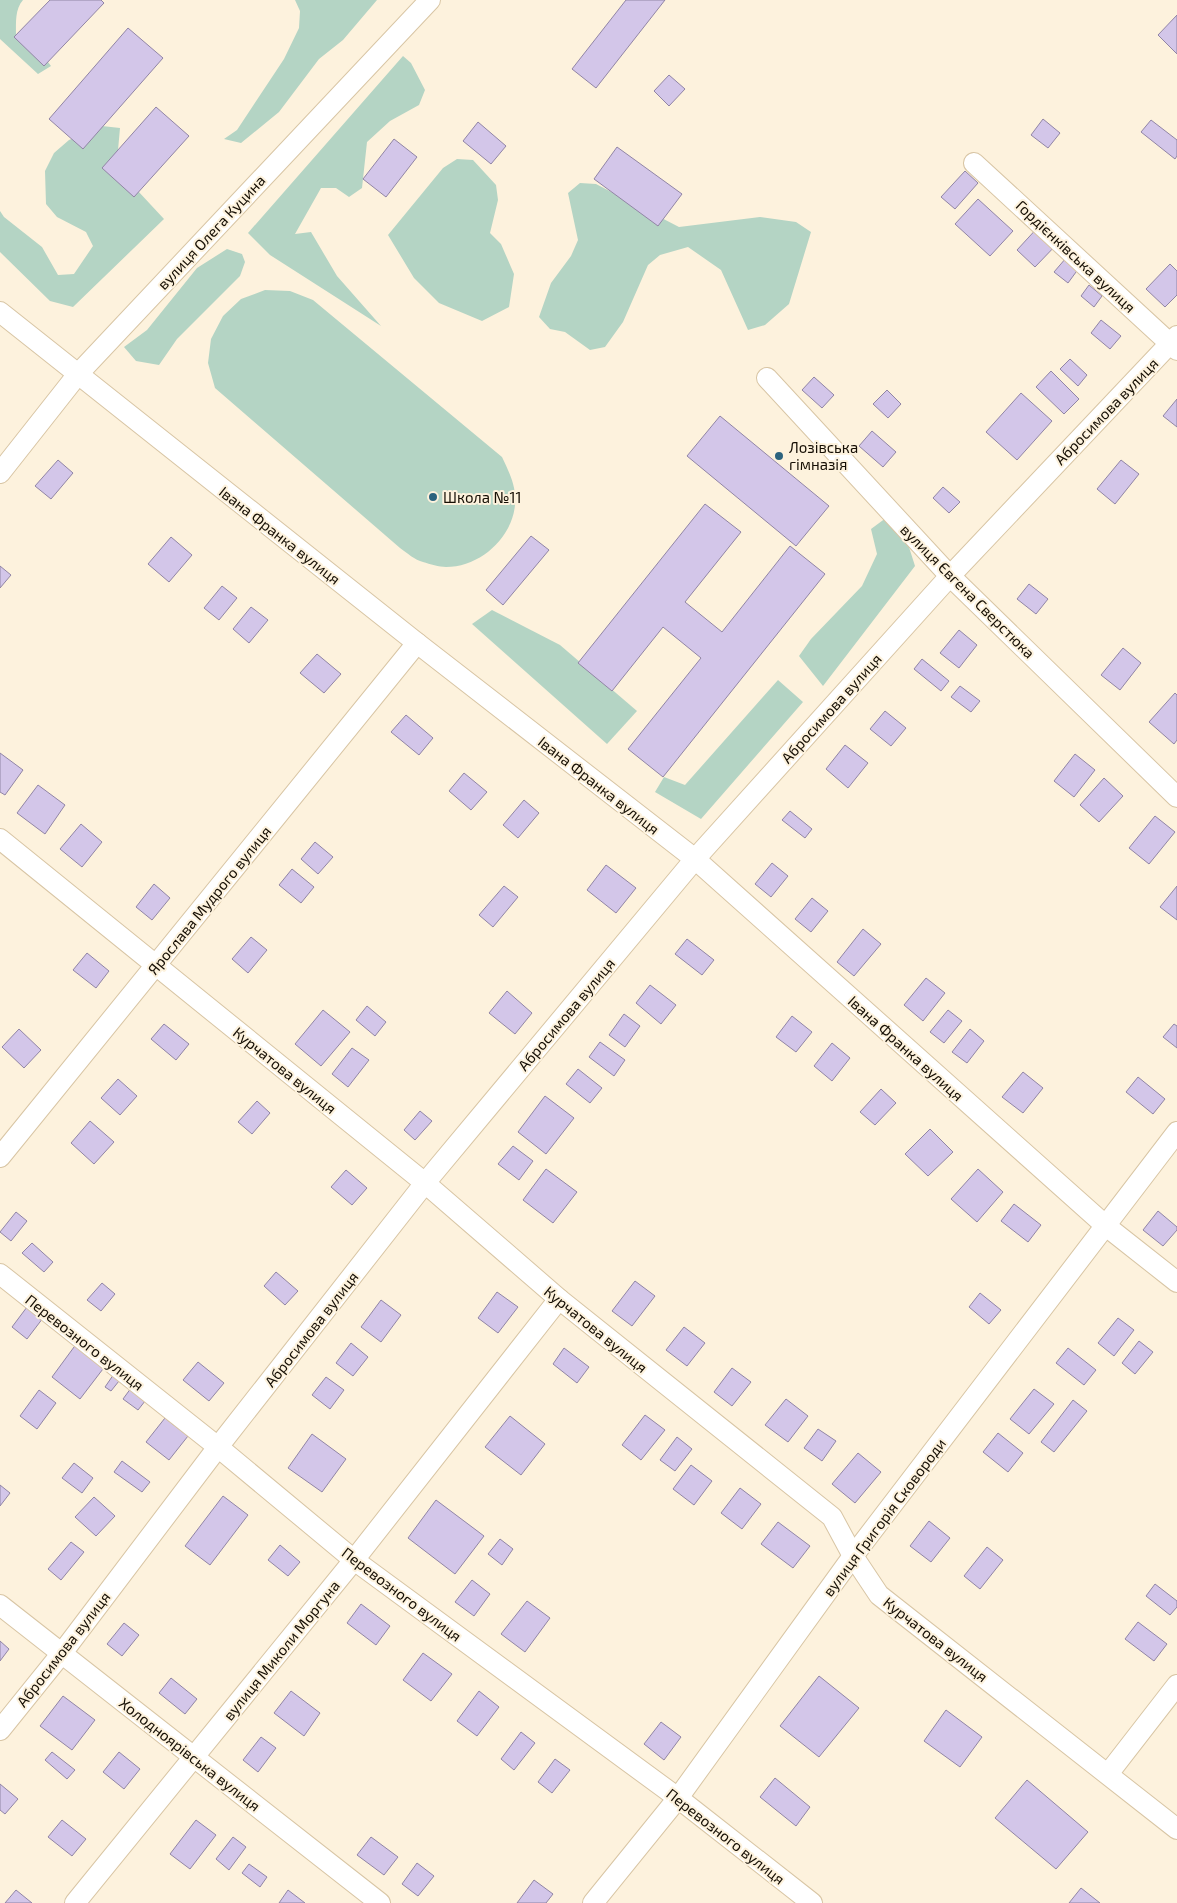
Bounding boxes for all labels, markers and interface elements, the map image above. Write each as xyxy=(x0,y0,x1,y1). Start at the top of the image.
street label: вулиця Олега Куцина xyxy=(153,171,269,294)
street label: Гордієнківська вулиця xyxy=(1012,196,1139,317)
street label: Абросимова вулиця xyxy=(1051,354,1162,469)
place label: Лозівська гімназія xyxy=(789,438,858,473)
marker: Лозівська гімназія xyxy=(773,450,785,462)
street label: Івана Франка вулиця xyxy=(215,482,344,589)
place label: Школа №11 xyxy=(443,488,521,506)
marker: Школа №11 xyxy=(427,491,439,503)
street label: вулиця Євгена Сверстюка xyxy=(897,520,1039,662)
street label: Абросимова вулиця xyxy=(777,650,886,767)
street label: Івана Франка вулиця xyxy=(534,732,663,839)
street label: Ярослава Мудрого вулиця xyxy=(144,822,275,979)
street label: Абросимова вулиця xyxy=(514,954,619,1074)
street label: Івана Франка вулиця xyxy=(844,992,967,1105)
street label: Курчатова вулиця xyxy=(229,1023,340,1118)
street label: Абросимова вулиця xyxy=(260,1268,362,1391)
street label: Курчатова вулиця xyxy=(540,1282,651,1377)
street label: Перевозного вулиця xyxy=(22,1290,148,1395)
street label: вулиця Григорія Сковороди xyxy=(819,1434,950,1600)
street label: Перевозного вулиця xyxy=(338,1543,465,1646)
street label: вулиця Миколи Моргуна xyxy=(219,1576,344,1724)
street label: Абросимова вулиця xyxy=(12,1588,114,1711)
street label: Курчатова вулиця xyxy=(880,1593,992,1686)
street label: Холодноярівська вулиця xyxy=(115,1693,264,1815)
street label: Перевозного вулиця xyxy=(663,1784,789,1889)

